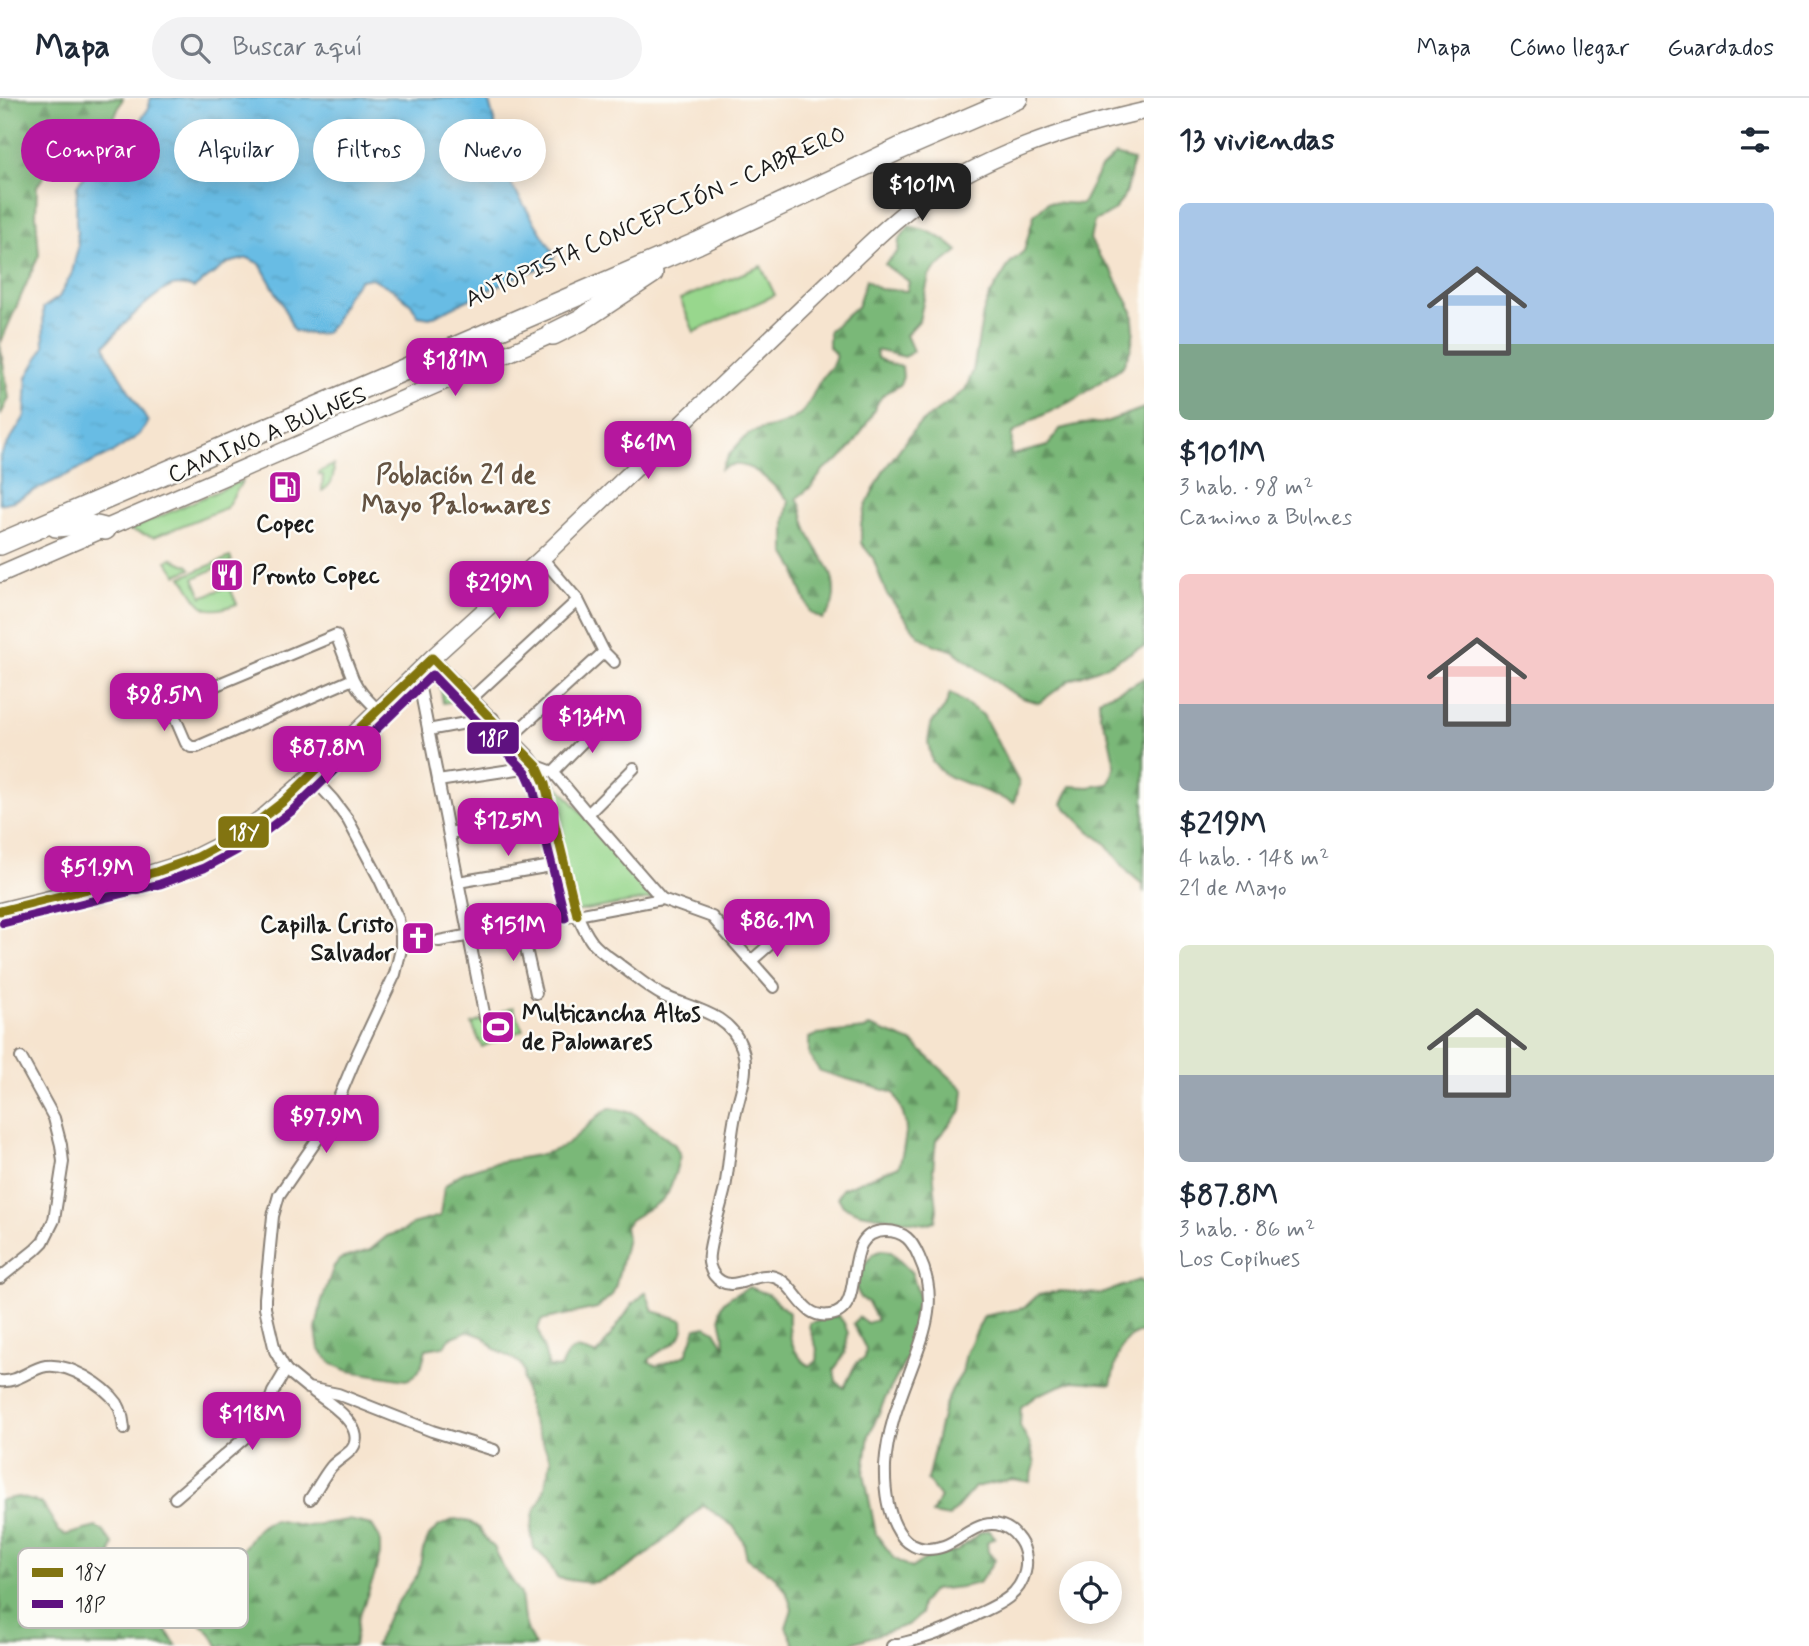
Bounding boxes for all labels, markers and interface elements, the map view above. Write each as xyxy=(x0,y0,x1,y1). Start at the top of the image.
search box xyxy=(152,17,642,80)
text: Mapa xyxy=(35,26,110,70)
icon: search xyxy=(176,29,214,67)
text: Buscar aquí xyxy=(232,31,363,65)
text: Mapa xyxy=(1416,33,1471,64)
text: Cómo llegar xyxy=(1509,33,1629,64)
text: Guardados xyxy=(1667,33,1774,64)
chip: Comprar xyxy=(21,119,160,182)
chip: Alquilar xyxy=(174,119,299,182)
chip: Filtros xyxy=(313,119,425,182)
chip: Nuevo xyxy=(439,119,546,182)
street label: AUTOPISTA CONCEPCIÓN - CABRERO xyxy=(460,119,851,316)
text: 13 viviendas xyxy=(1179,121,1335,160)
icon: filters xyxy=(1736,121,1774,159)
pin: $101M xyxy=(873,164,971,223)
text: $101M xyxy=(889,171,955,201)
icon: home xyxy=(1414,248,1540,374)
pin: $181M xyxy=(406,338,504,398)
text: $181M xyxy=(422,346,488,376)
street label: CAMINO A BULNES xyxy=(163,379,372,491)
pin: $61M xyxy=(607,422,689,481)
text: $61M xyxy=(620,429,676,459)
text: $101M xyxy=(1179,434,1265,473)
district label: Población 21 de Mayo Palomares xyxy=(362,459,551,523)
fuel station icon: Copec xyxy=(266,468,304,506)
text: 3 hab. · 98 m² xyxy=(1179,473,1314,503)
text: Camino a Bulnes xyxy=(1179,503,1352,533)
place label: Copec xyxy=(256,509,315,540)
restaurant icon: Pronto Copec xyxy=(208,556,246,594)
place label: Pronto Copec xyxy=(252,561,380,592)
pin: $219M xyxy=(450,561,548,621)
text: $219M xyxy=(466,569,532,599)
icon: home xyxy=(1414,619,1540,745)
pin: $98.5M xyxy=(107,674,221,733)
text: $98.5M xyxy=(126,681,202,711)
pin: $134M xyxy=(543,696,641,755)
text: $134M xyxy=(558,703,626,733)
line badge: 18P xyxy=(466,721,520,755)
pin: $87.8M xyxy=(270,726,384,786)
text: 18P xyxy=(478,727,509,752)
text: $87.8M xyxy=(289,734,365,764)
pin: $125M xyxy=(459,798,557,858)
text: $219M xyxy=(1179,805,1266,844)
text: $125M xyxy=(474,806,542,836)
line badge: 18Y xyxy=(217,815,270,849)
text: 18Y xyxy=(228,821,260,846)
text: 4 hab. · 148 m² xyxy=(1179,844,1329,874)
pin: $51.9M xyxy=(40,846,154,906)
text: $51.9M xyxy=(60,854,134,884)
text: 21 de Mayo xyxy=(1179,874,1287,904)
pin: $86.1M xyxy=(720,900,834,959)
pin: $151M xyxy=(464,904,562,963)
text: $86.1M xyxy=(740,907,814,937)
place label: Capilla Cristo Salvador xyxy=(260,910,395,969)
text: $151M xyxy=(480,911,546,941)
church icon: Capilla Cristo Salvador xyxy=(399,919,437,957)
icon: home xyxy=(1414,990,1540,1116)
place label: Multicancha Altos de Palomares xyxy=(522,999,701,1058)
sports icon: Multicancha Altos de Palomares xyxy=(479,1008,517,1046)
pin: $97.9M xyxy=(269,1096,383,1155)
text: $97.9M xyxy=(290,1103,362,1133)
text: $87.8M xyxy=(1179,1176,1278,1215)
text: 3 hab. · 86 m² xyxy=(1179,1215,1315,1245)
text: Los Copihues xyxy=(1179,1245,1300,1275)
pin: $118M xyxy=(203,1392,301,1452)
text: $118M xyxy=(219,1400,285,1430)
legend xyxy=(18,1548,248,1628)
text: 18Y xyxy=(75,1561,106,1586)
map controls xyxy=(1059,1561,1122,1624)
button: locate xyxy=(1059,1561,1122,1624)
text: 18P xyxy=(75,1593,106,1618)

